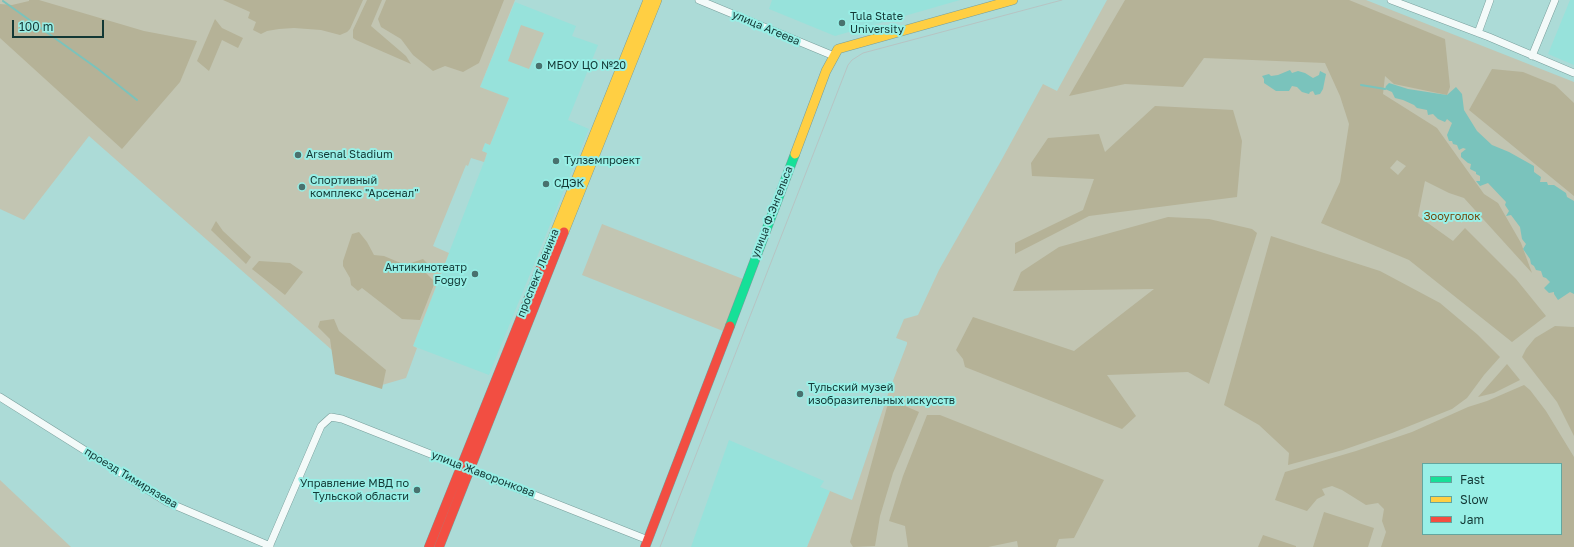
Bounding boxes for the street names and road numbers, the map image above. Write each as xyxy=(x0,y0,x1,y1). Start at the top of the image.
street label: улица Агеева xyxy=(730,8,802,48)
street label: улица Ф.Энгельса xyxy=(748,164,796,260)
street label: проспект Ленина xyxy=(514,227,562,319)
street label: проезд Тимирязева xyxy=(82,445,180,511)
street label: улица Жаворонкова xyxy=(429,448,537,500)

